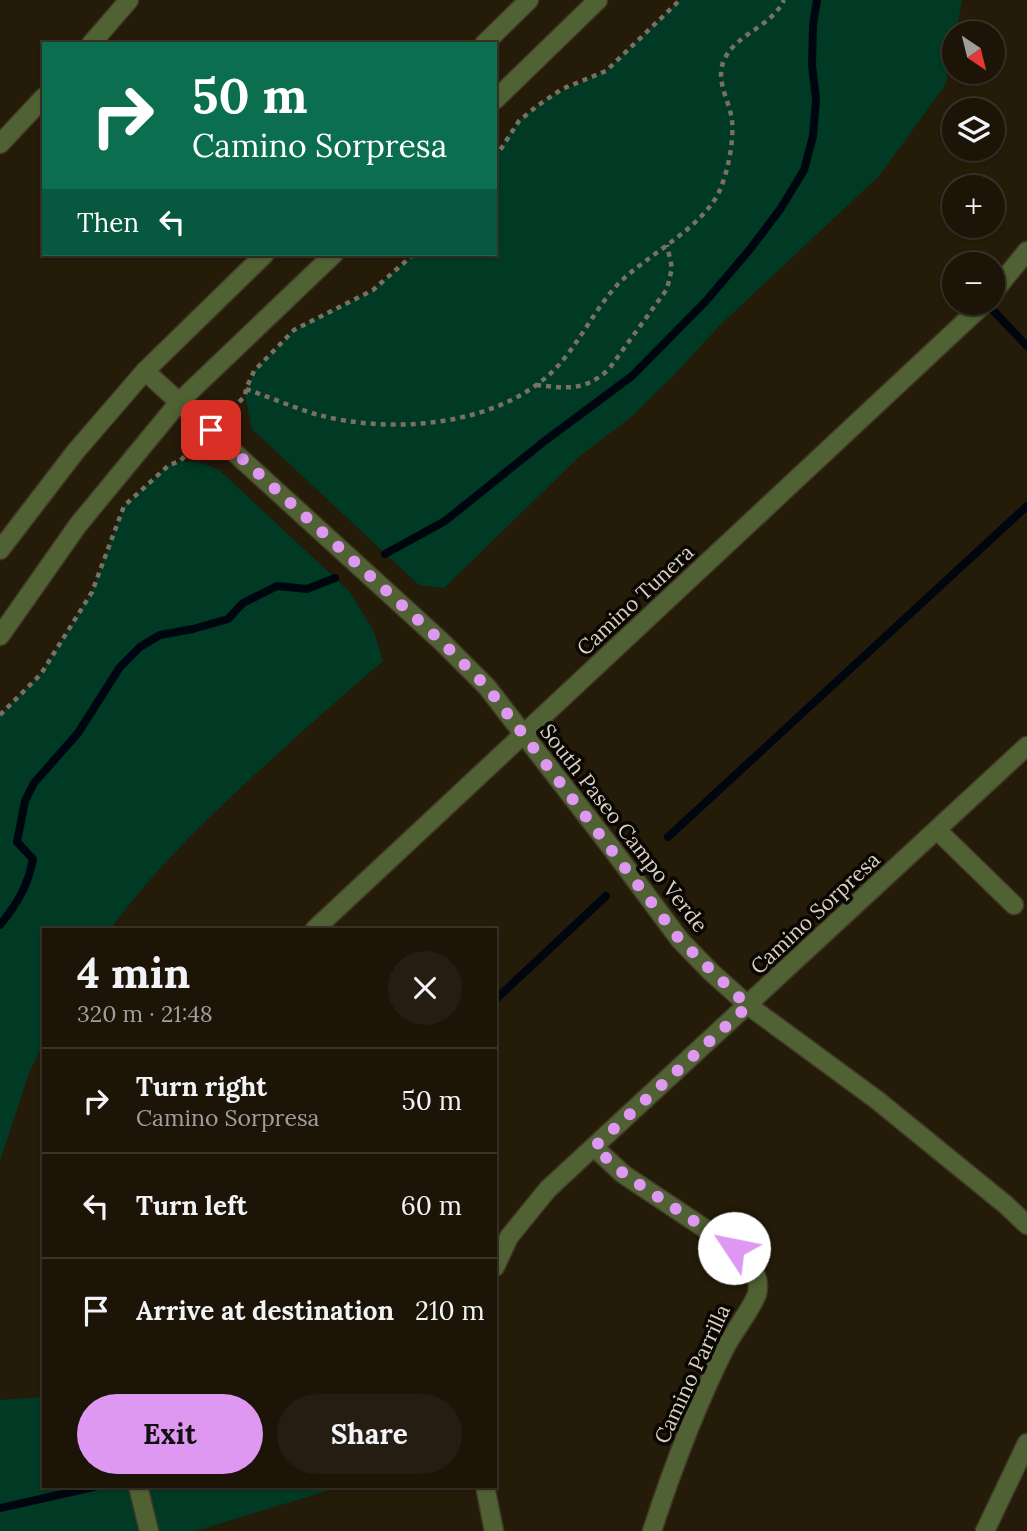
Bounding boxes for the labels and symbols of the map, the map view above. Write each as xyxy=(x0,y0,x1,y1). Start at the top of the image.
north arrow xyxy=(942,21,1004,84)
pin xyxy=(181,400,241,460)
street label: Camino Tunera xyxy=(571,539,699,661)
street label: South Paseo Campo Verde xyxy=(534,718,714,938)
street label: Camino Sorpresa xyxy=(745,846,886,980)
position arrow xyxy=(697,1211,771,1285)
street label: Camino Parrilla xyxy=(648,1300,736,1448)

